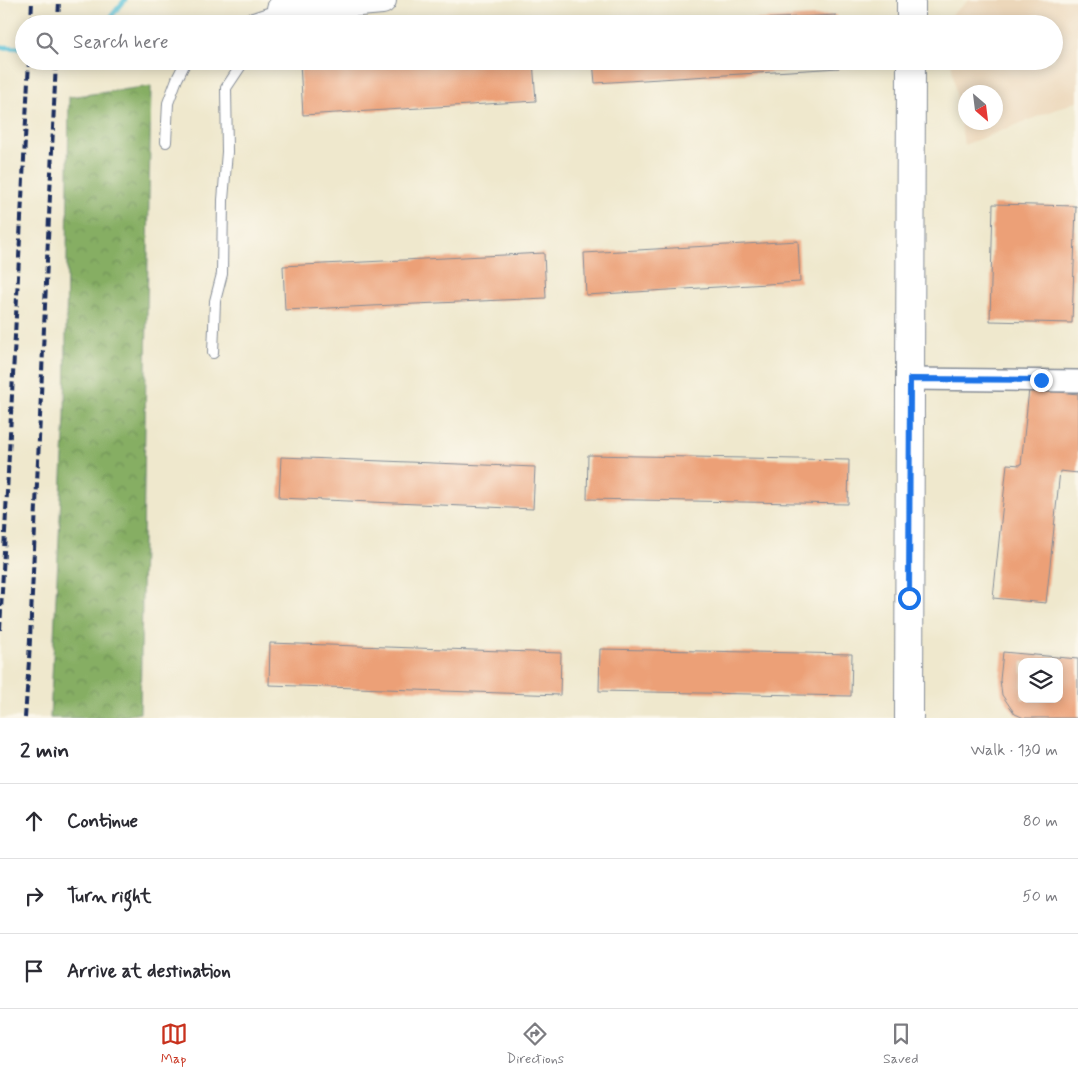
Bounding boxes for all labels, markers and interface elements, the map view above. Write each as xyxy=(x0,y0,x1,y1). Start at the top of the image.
search box xyxy=(15,15,1063,70)
icon: search xyxy=(33,29,61,57)
text: Search here xyxy=(73,30,169,55)
north arrow xyxy=(958,85,1003,130)
route end xyxy=(1030,369,1053,392)
route start xyxy=(898,587,921,610)
map controls xyxy=(1018,658,1063,703)
button: layers xyxy=(1018,658,1063,703)
text: 2 min xyxy=(20,737,69,765)
text: Walk · 130 m xyxy=(971,740,1058,761)
icon: ahead xyxy=(20,807,48,835)
text: Continue xyxy=(67,809,138,834)
text: 80 m xyxy=(1023,811,1058,832)
icon: right xyxy=(20,882,48,910)
text: Turn right xyxy=(67,884,151,909)
text: 50 m xyxy=(1022,886,1058,907)
icon: arrive xyxy=(20,957,48,985)
text: Arrive at destination xyxy=(67,959,231,984)
tab: Map xyxy=(160,1020,188,1068)
tab: Directions xyxy=(507,1020,564,1068)
tab: Saved xyxy=(883,1020,918,1068)

